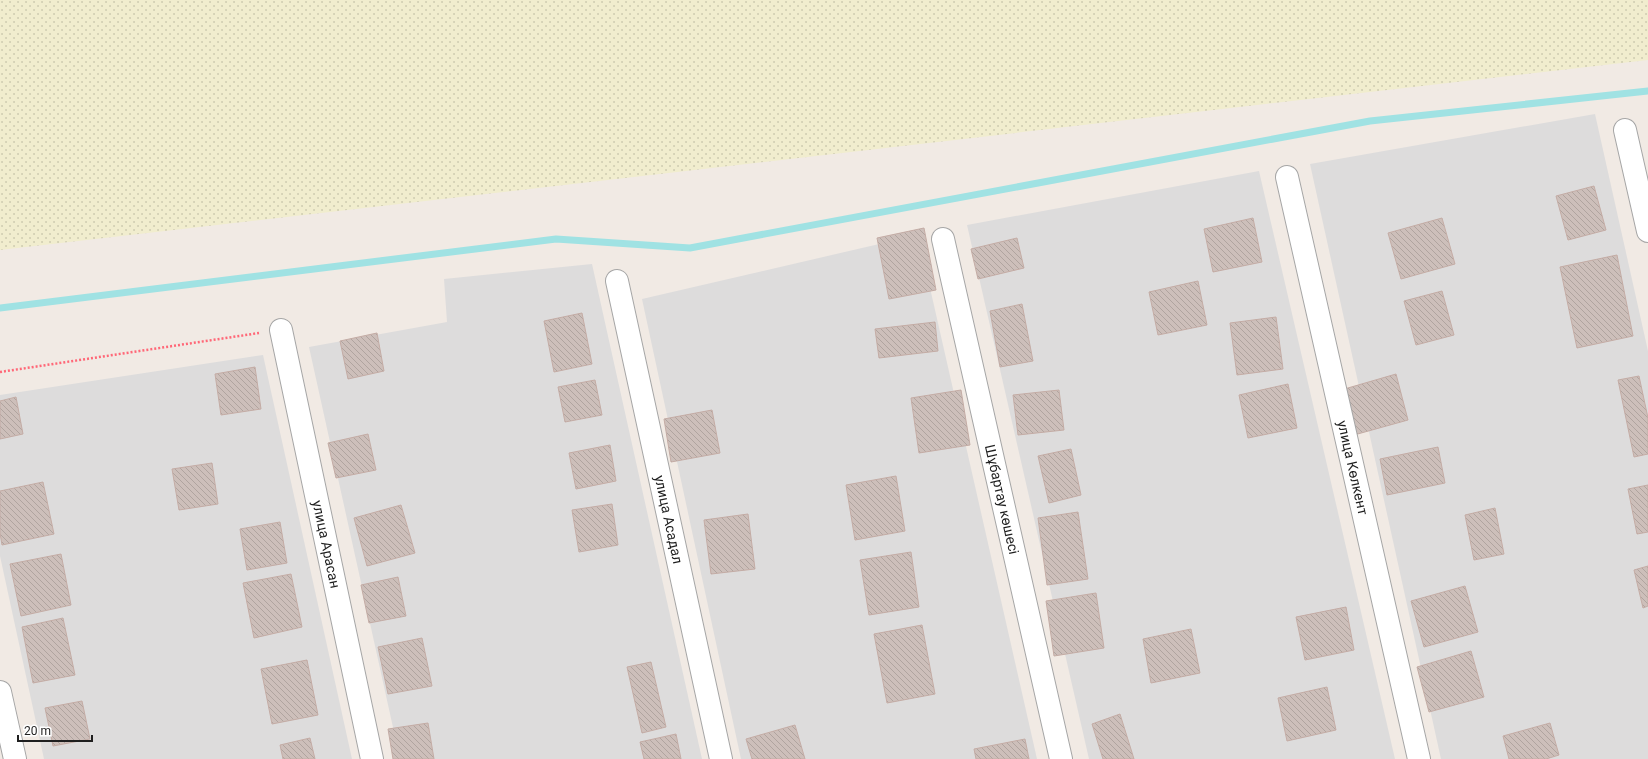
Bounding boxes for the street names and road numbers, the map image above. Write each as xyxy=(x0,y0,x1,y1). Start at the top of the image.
street label: улица Көлкент xyxy=(1334,419,1371,517)
street label: Шұбартау көшесі xyxy=(982,443,1022,556)
street label: улица Асадал xyxy=(651,474,686,565)
street label: улица Арасан xyxy=(309,499,344,590)

